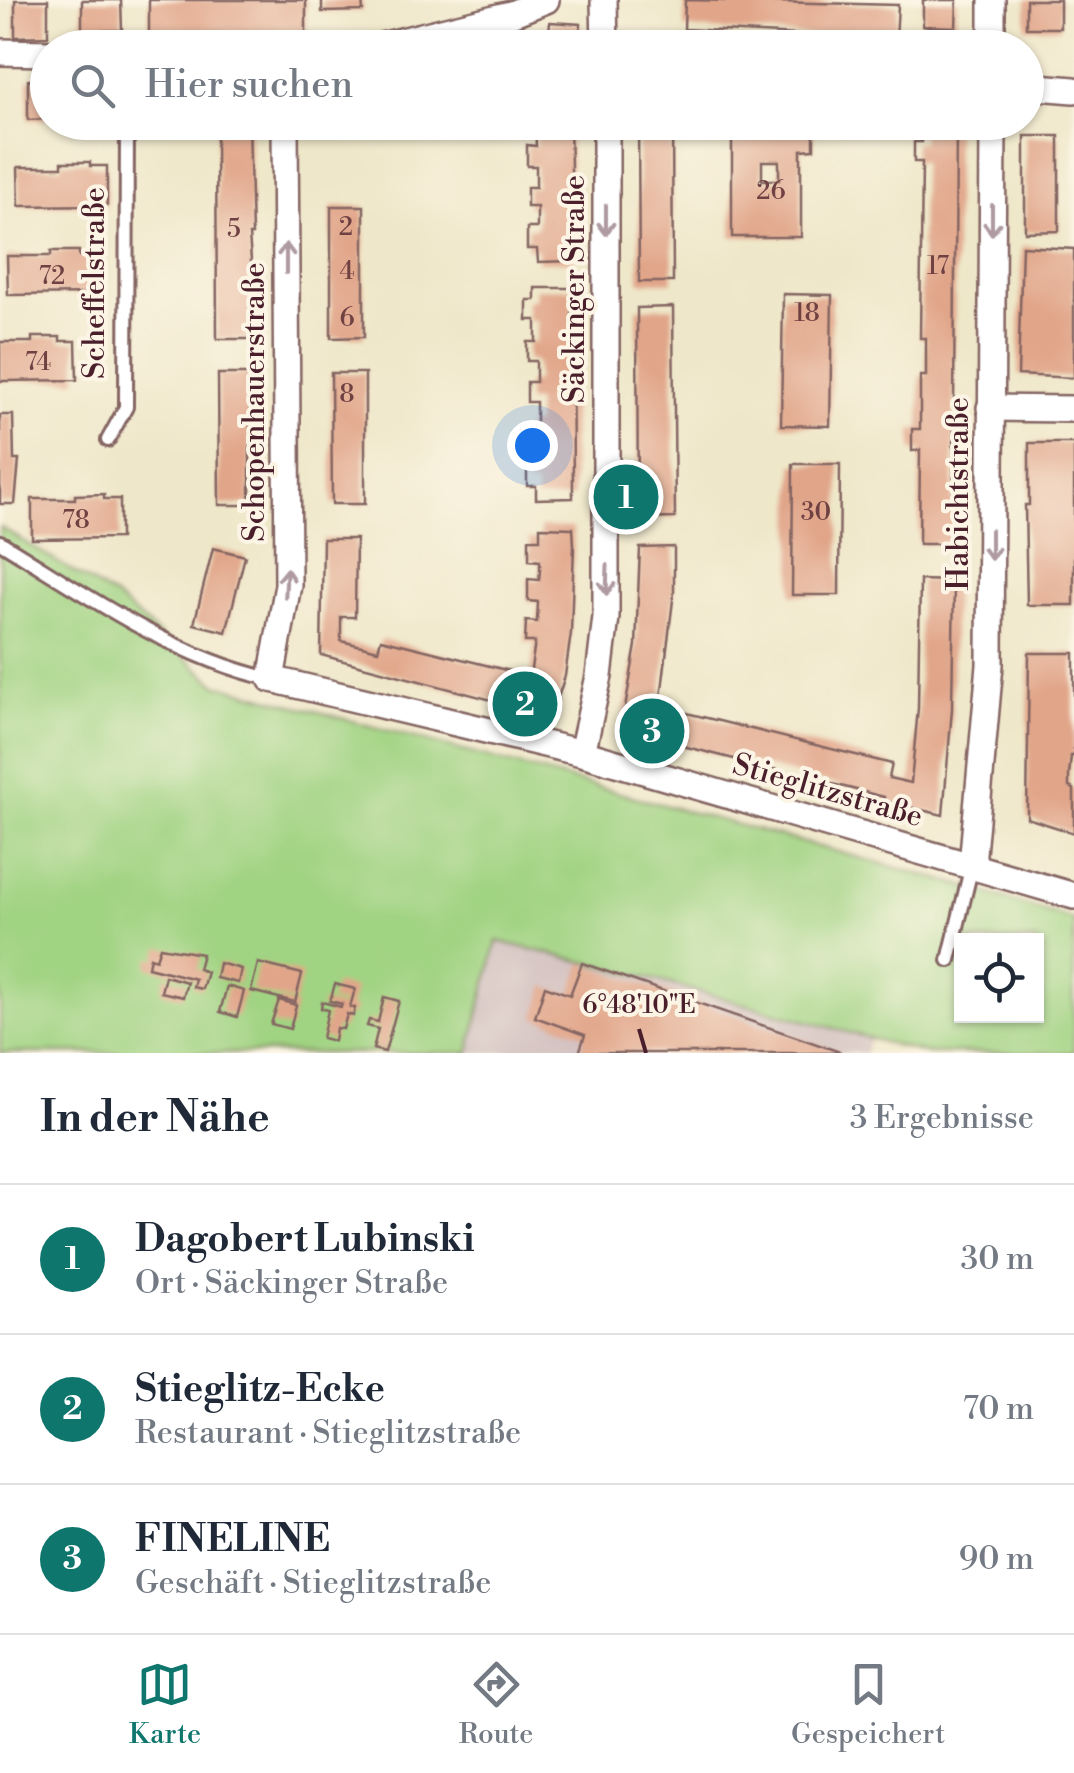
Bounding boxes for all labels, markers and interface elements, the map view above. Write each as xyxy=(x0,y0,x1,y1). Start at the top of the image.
search box xyxy=(30,30,1044,140)
icon: search xyxy=(65,58,120,113)
text: Hier suchen xyxy=(145,62,353,109)
street label: Säckinger Straße xyxy=(556,175,594,403)
house number: 26 xyxy=(756,176,786,207)
street label: Scheffelstraße xyxy=(76,187,114,379)
one-way arrow xyxy=(596,202,616,235)
one-way arrow xyxy=(982,202,1002,235)
house number: 2 xyxy=(339,212,353,243)
house number: 5 xyxy=(227,214,241,245)
one-way arrow xyxy=(276,243,295,275)
house number: 17 xyxy=(927,251,949,282)
house number: 4 xyxy=(340,256,355,287)
house number: 72 xyxy=(39,261,65,292)
street label: Schopenhauerstraße xyxy=(236,262,274,542)
house number: 18 xyxy=(794,298,820,329)
house number: 6 xyxy=(339,303,355,334)
house number: 74 xyxy=(25,347,51,378)
house number: 8 xyxy=(339,379,355,410)
street label: Habichtstraße xyxy=(940,397,978,591)
your location xyxy=(507,420,558,471)
pin: 1 xyxy=(594,460,658,534)
house number: 30 xyxy=(801,497,831,528)
house number: 78 xyxy=(62,505,90,536)
one-way arrow xyxy=(982,528,1000,560)
one-way arrow xyxy=(598,563,617,595)
one-way arrow xyxy=(277,568,296,600)
pin: 2 xyxy=(492,666,558,742)
pin: 3 xyxy=(620,694,684,768)
street label: Stieglitzstraße xyxy=(728,746,927,836)
map controls xyxy=(954,933,1044,1023)
button: locate xyxy=(954,933,1044,1023)
text: 6°48'10"E xyxy=(582,990,696,1021)
text: In der Nähe xyxy=(40,1092,270,1145)
text: 3 Ergebnisse xyxy=(850,1098,1034,1138)
text: Dagobert Lubinski xyxy=(135,1216,475,1263)
text: 1 xyxy=(65,1239,80,1279)
text: 30 m xyxy=(960,1239,1034,1279)
text: Ort · Säckinger Straße xyxy=(135,1263,448,1303)
text: Stieglitz-Ecke xyxy=(135,1366,385,1413)
text: 2 xyxy=(62,1389,83,1429)
text: 70 m xyxy=(963,1389,1034,1429)
text: Restaurant · Stieglitzstraße xyxy=(135,1413,521,1453)
text: FINELINE xyxy=(135,1516,330,1563)
text: 3 xyxy=(63,1539,82,1579)
text: 90 m xyxy=(959,1539,1034,1579)
text: Geschäft · Stieglitzstraße xyxy=(135,1563,491,1603)
tab: Karte xyxy=(129,1657,201,1752)
tab: Route xyxy=(459,1657,533,1752)
tab: Gespeichert xyxy=(791,1657,945,1752)

